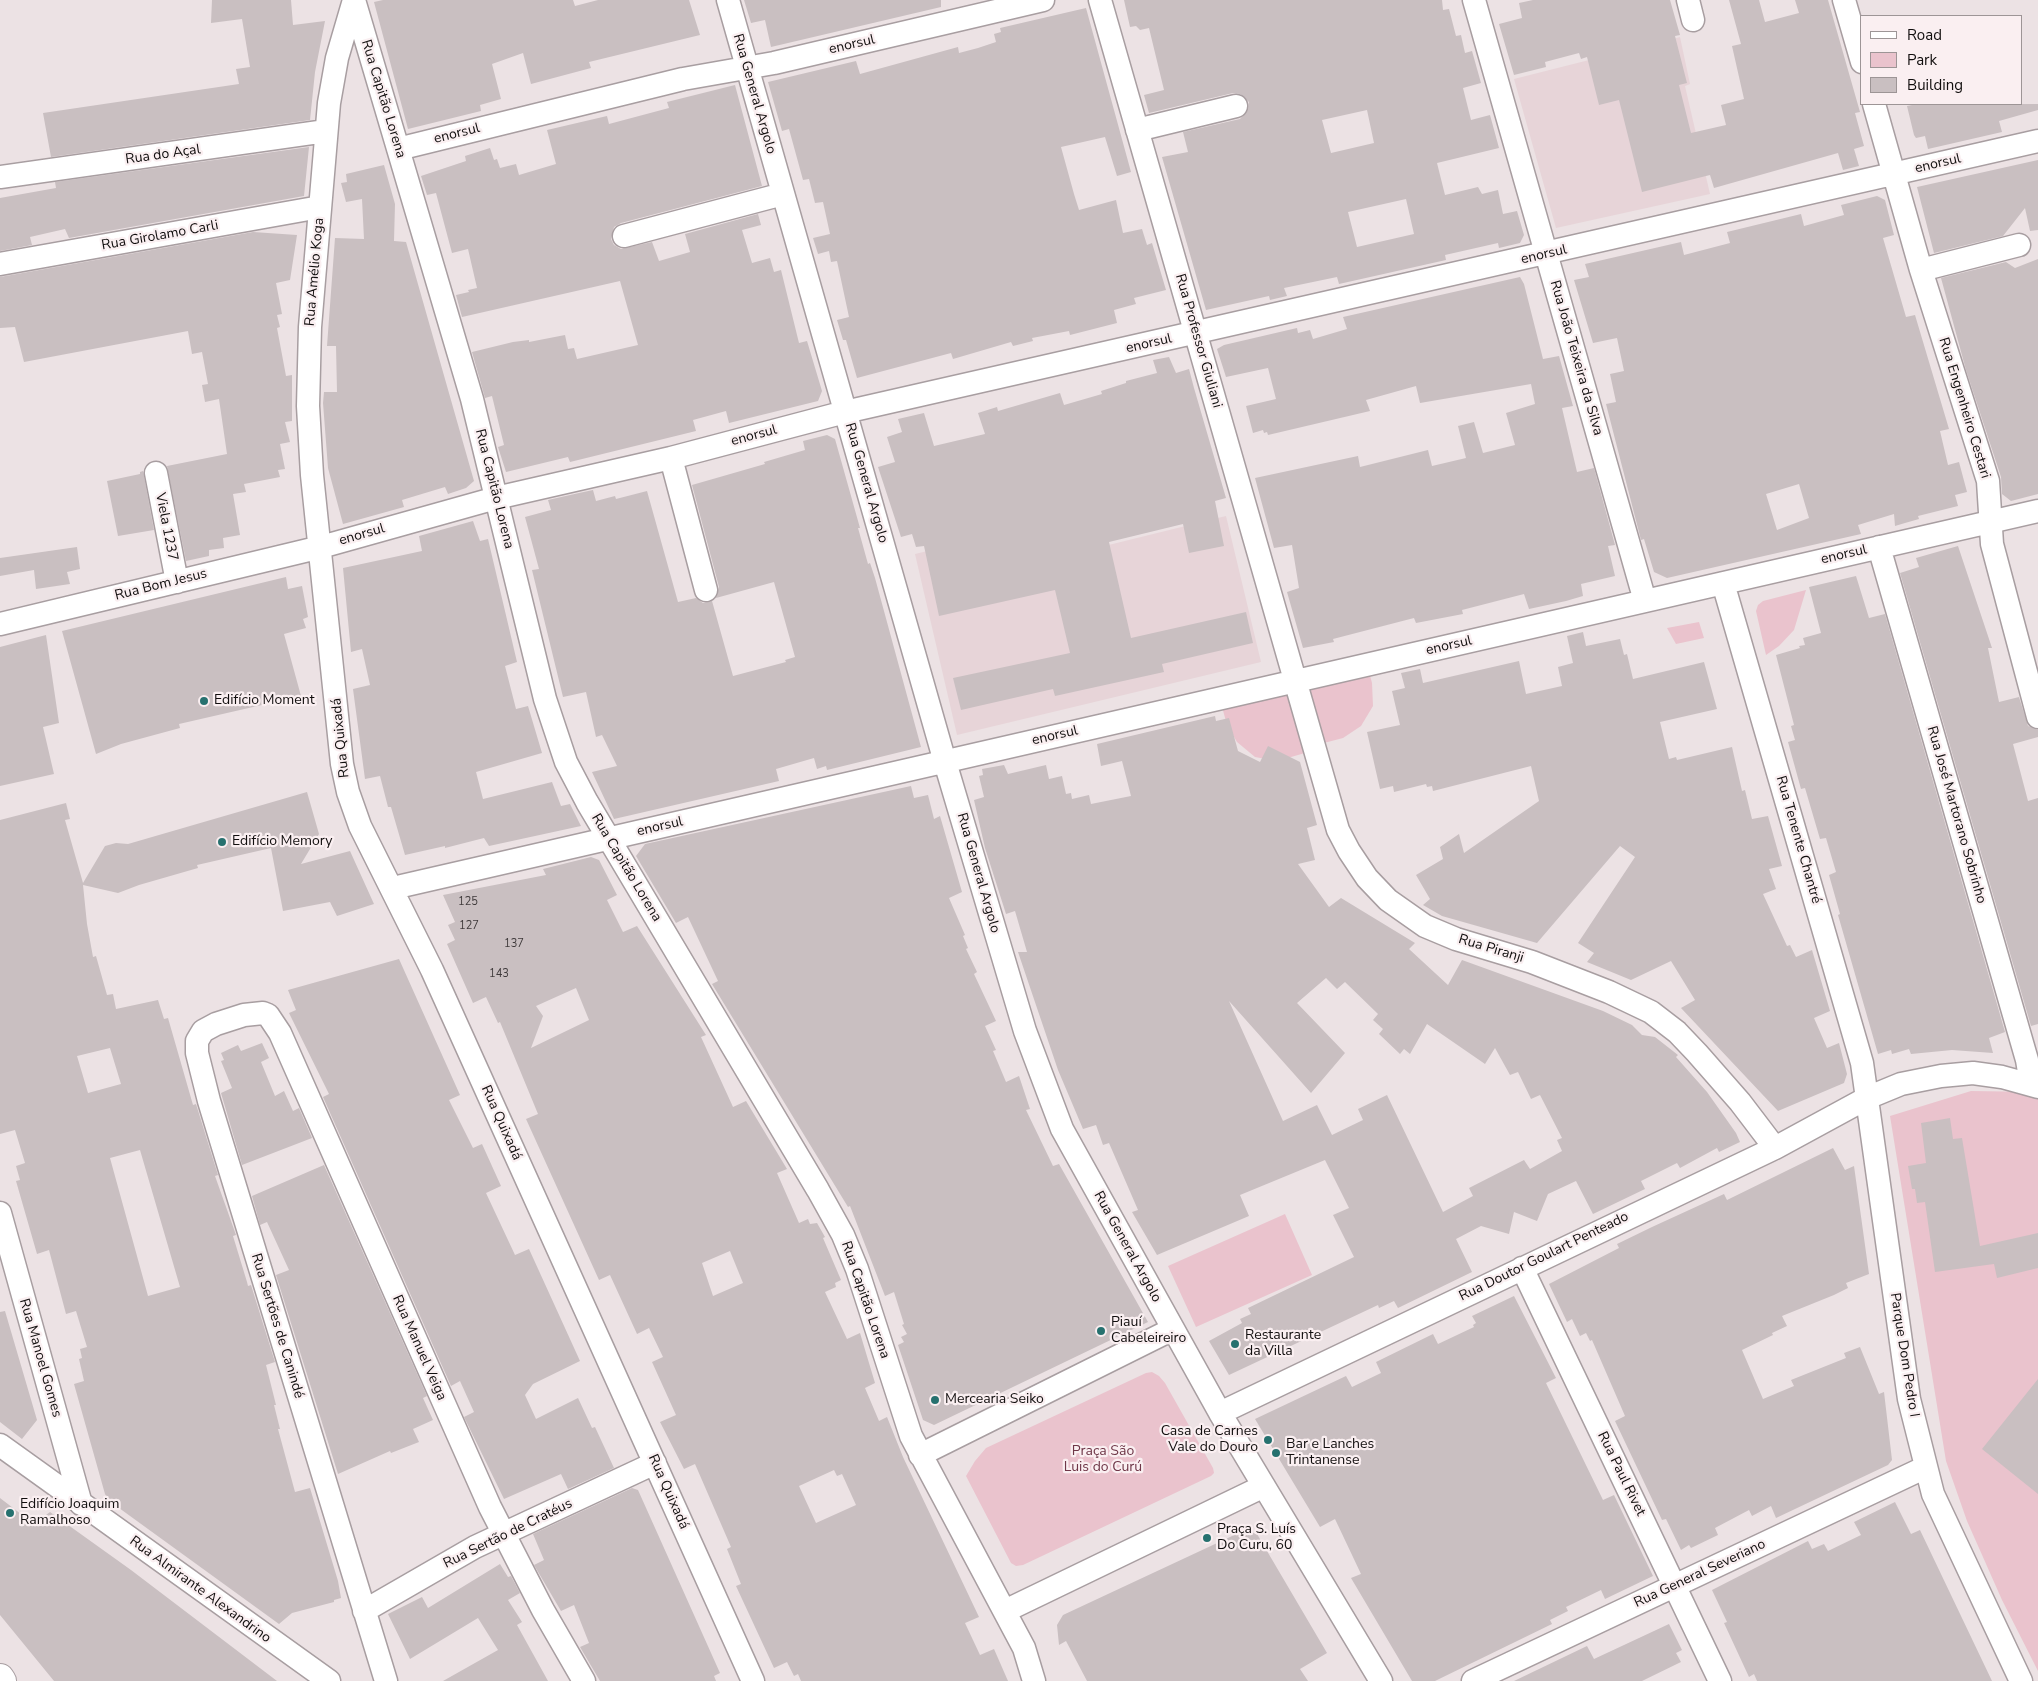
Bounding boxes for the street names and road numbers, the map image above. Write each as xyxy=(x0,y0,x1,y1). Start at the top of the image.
street label: Rua General Argolo xyxy=(729,32,779,156)
street label: enorsul xyxy=(827,32,877,58)
street label: Rua Capitão Lorena xyxy=(357,38,409,160)
street label: enorsul xyxy=(432,120,482,148)
street label: Rua do Açal xyxy=(124,141,202,169)
street label: enorsul xyxy=(1913,151,1963,177)
street label: Rua Girolamo Carli xyxy=(100,217,220,255)
street label: Rua Amélio Koga xyxy=(302,217,328,327)
street label: enorsul xyxy=(1519,242,1569,268)
street label: Rua Professor Giuliani xyxy=(1171,272,1225,410)
street label: Rua João Teixeira da Silva xyxy=(1546,278,1606,438)
street label: enorsul xyxy=(1124,331,1174,357)
street label: Rua Engenheiro Cestari xyxy=(1935,335,1993,481)
street label: Rua General Argolo xyxy=(841,421,891,545)
street label: enorsul xyxy=(729,422,779,450)
street label: Rua Capitão Lorena xyxy=(471,427,517,551)
street label: Viela 1237 xyxy=(151,491,181,563)
street label: enorsul xyxy=(337,520,387,550)
street label: enorsul xyxy=(1819,542,1869,568)
street label: Rua Bom Jesus xyxy=(113,565,209,605)
street label: enorsul xyxy=(1424,633,1474,659)
street label: Rua Quixadá xyxy=(328,697,354,779)
street label: enorsul xyxy=(1030,723,1080,749)
street label: Rua José Martorano Sobrinho xyxy=(1923,724,1989,906)
street label: Rua Tenente Chantré xyxy=(1772,774,1824,906)
street label: Rua Capitão Lorena xyxy=(587,811,665,925)
street label: Rua General Argolo xyxy=(953,811,1003,935)
street label: enorsul xyxy=(635,814,685,840)
street label: Rua Piranji xyxy=(1456,931,1526,967)
street label: Rua Quixadá xyxy=(477,1083,525,1163)
street label: Rua General Argolo xyxy=(1090,1189,1164,1305)
street label: Rua Doutor Goulart Penteado xyxy=(1457,1209,1631,1305)
street label: Rua Capitão Lorena xyxy=(837,1239,893,1361)
street label: Rua Sertões de Canindé xyxy=(247,1252,307,1400)
street label: Parque Dom Pedro I xyxy=(1886,1292,1922,1418)
street label: Rua Manuel Veiga xyxy=(388,1293,450,1403)
street label: Rua Manoel Gomes xyxy=(15,1297,65,1419)
street label: Rua Paul Rivet xyxy=(1593,1429,1649,1519)
street label: Rua Quixadá xyxy=(644,1452,692,1532)
street label: Rua Sertão de Cratéus xyxy=(441,1495,575,1573)
street label: Rua Almirante Alexandrino xyxy=(126,1533,274,1647)
street label: Rua General Severiano xyxy=(1632,1536,1768,1612)

